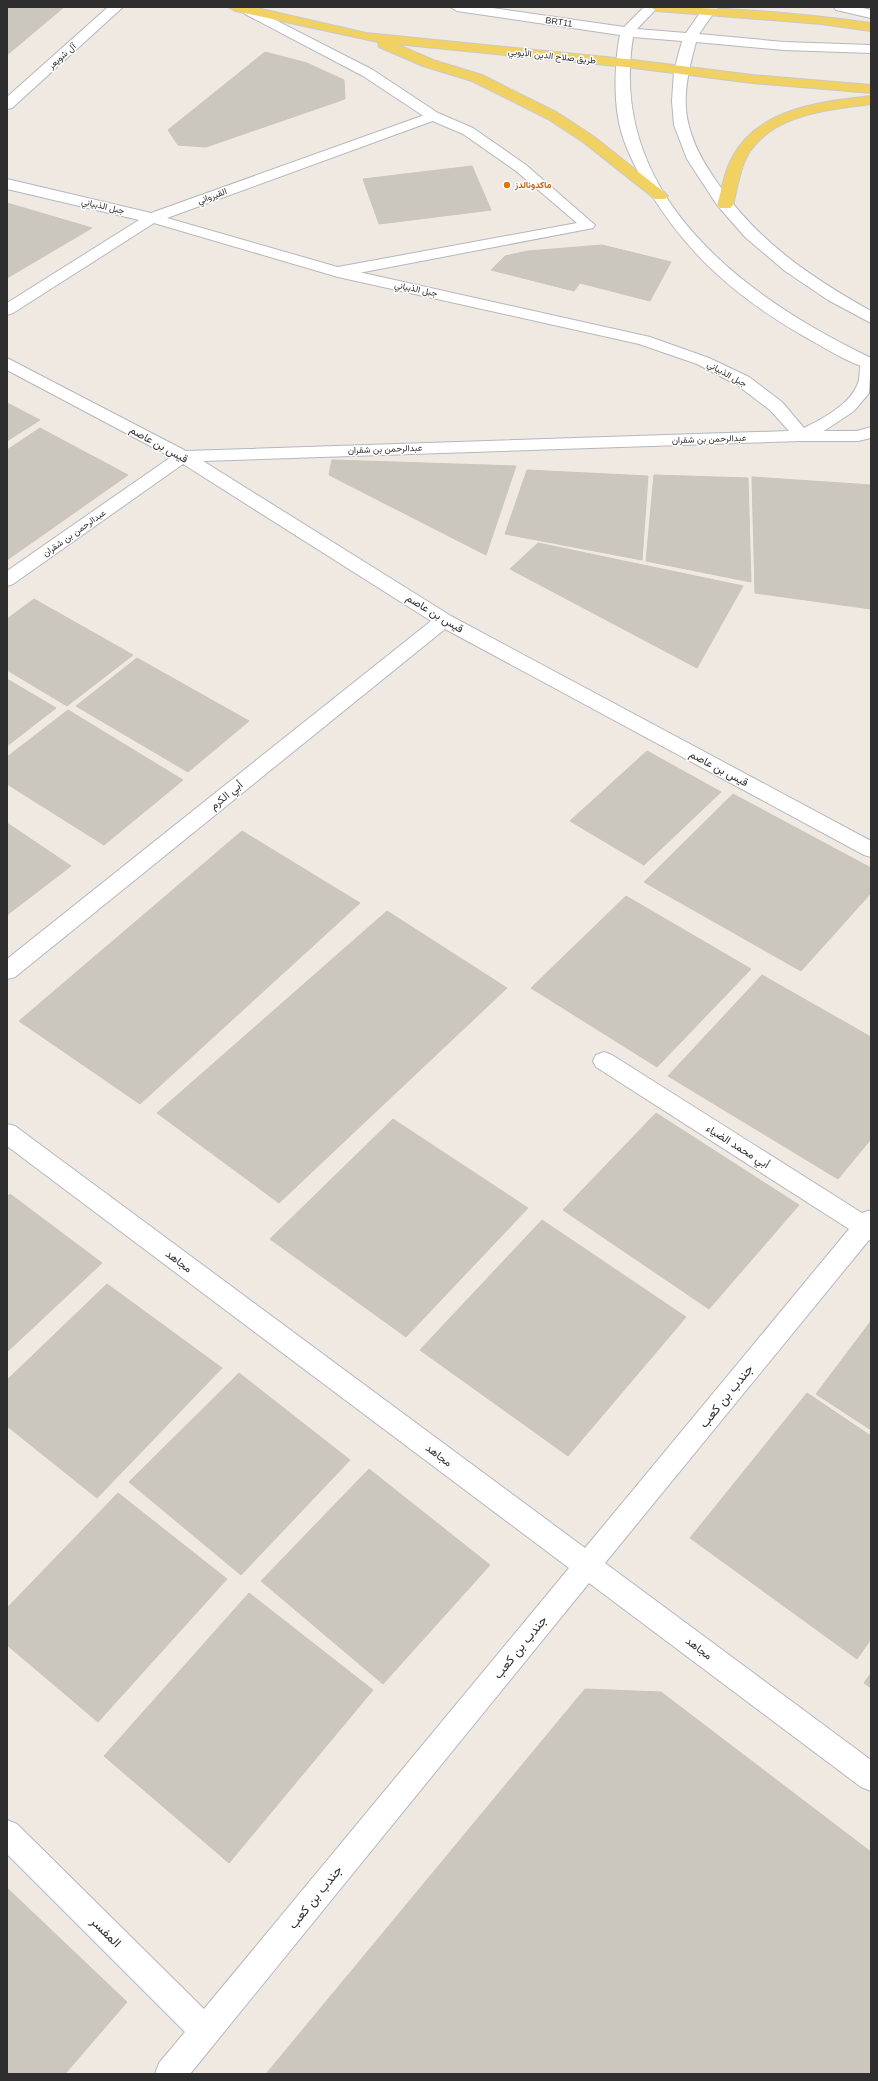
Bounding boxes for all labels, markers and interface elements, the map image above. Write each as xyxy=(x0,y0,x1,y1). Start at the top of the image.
street label: BRT11 xyxy=(545,15,573,29)
street label: آل شويعر xyxy=(45,40,79,72)
street label: طريق صلاح الدين الأيوبي xyxy=(507,46,597,68)
marker: ماكدونالدز xyxy=(502,180,512,190)
place label: ماكدونالدز xyxy=(514,180,552,191)
street label: القيرواني xyxy=(196,186,229,208)
street label: جبل الذبياني xyxy=(80,196,125,218)
street label: جبل الذبياني xyxy=(393,280,438,300)
street label: جبل الذبياني xyxy=(704,359,749,391)
street label: قيس بن عاصم xyxy=(127,423,190,467)
street label: عبدالرحمن بن شقران xyxy=(672,433,747,446)
street label: عبدالرحمن بن شقران xyxy=(348,443,423,456)
street label: عبدالرحمن بن شقران xyxy=(41,507,108,559)
street label: قيس بن عاصم xyxy=(403,591,466,637)
street label: قيس بن عاصم xyxy=(687,748,750,790)
street label: أبي الكرم xyxy=(207,778,248,815)
street label: أبي محمد الضياء xyxy=(702,1122,772,1174)
street label: مجاهد xyxy=(163,1247,195,1276)
street label: جندب بن كعب xyxy=(696,1361,757,1431)
street label: مجاهد xyxy=(423,1441,455,1470)
street label: جندب بن كعب xyxy=(490,1612,551,1682)
street label: مجاهد xyxy=(683,1634,715,1663)
street label: جندب بن كعب xyxy=(285,1862,346,1932)
street label: المفسر xyxy=(86,1913,124,1951)

